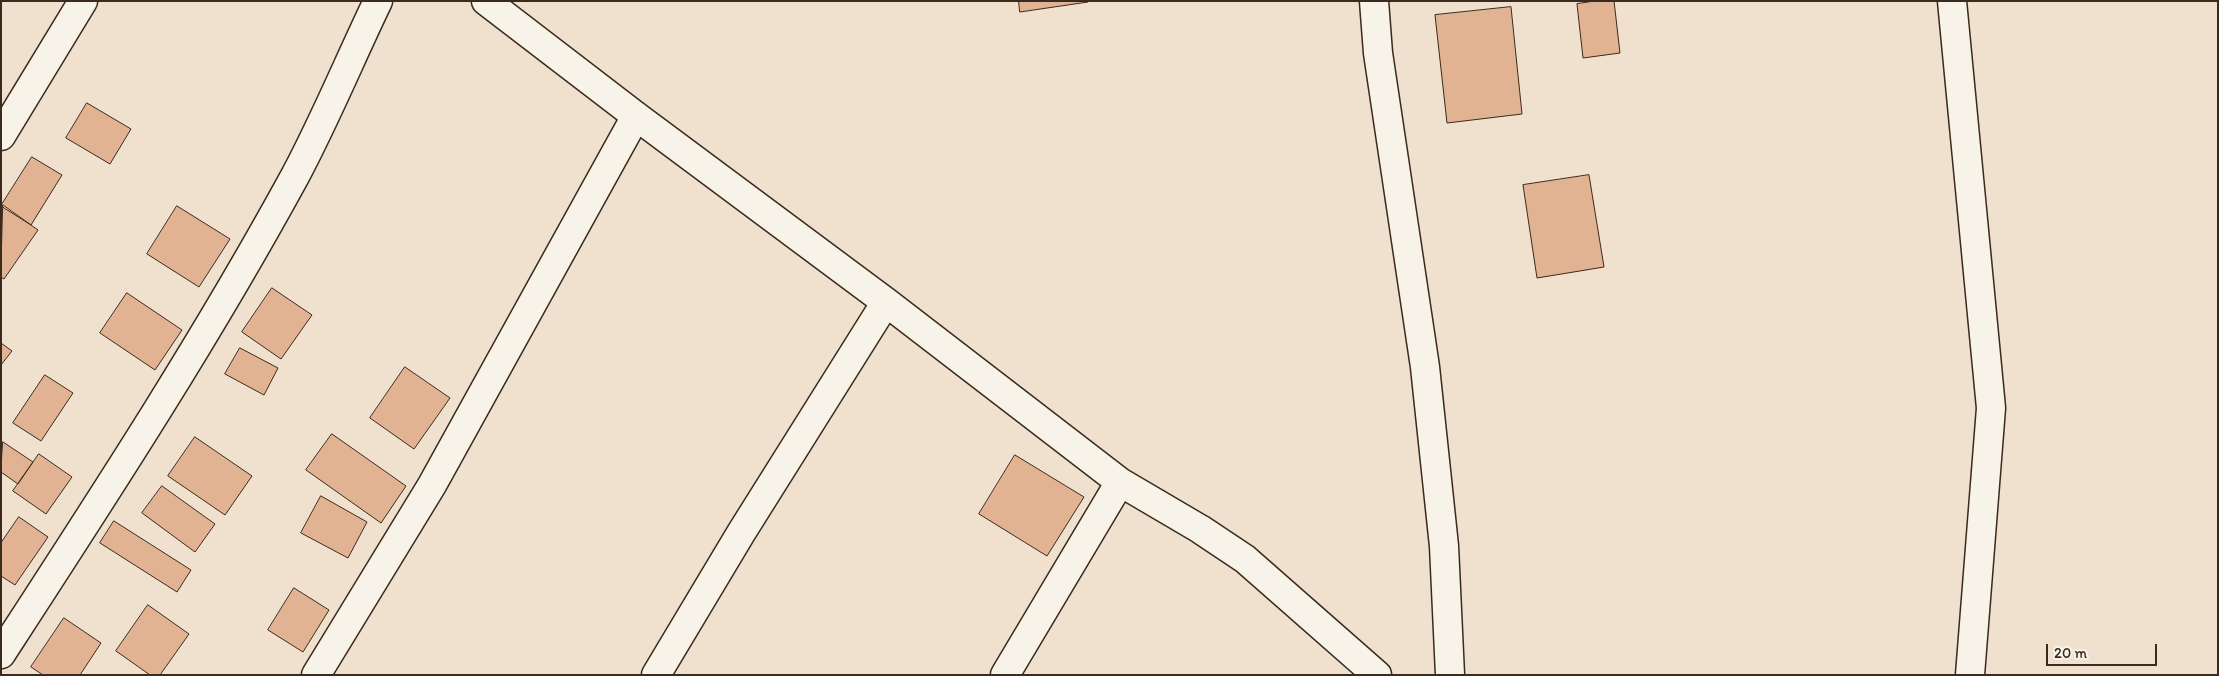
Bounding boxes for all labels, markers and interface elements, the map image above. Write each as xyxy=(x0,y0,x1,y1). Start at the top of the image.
scale bar xyxy=(2049,634,2160,666)
text: 20 m xyxy=(2054,644,2087,662)

